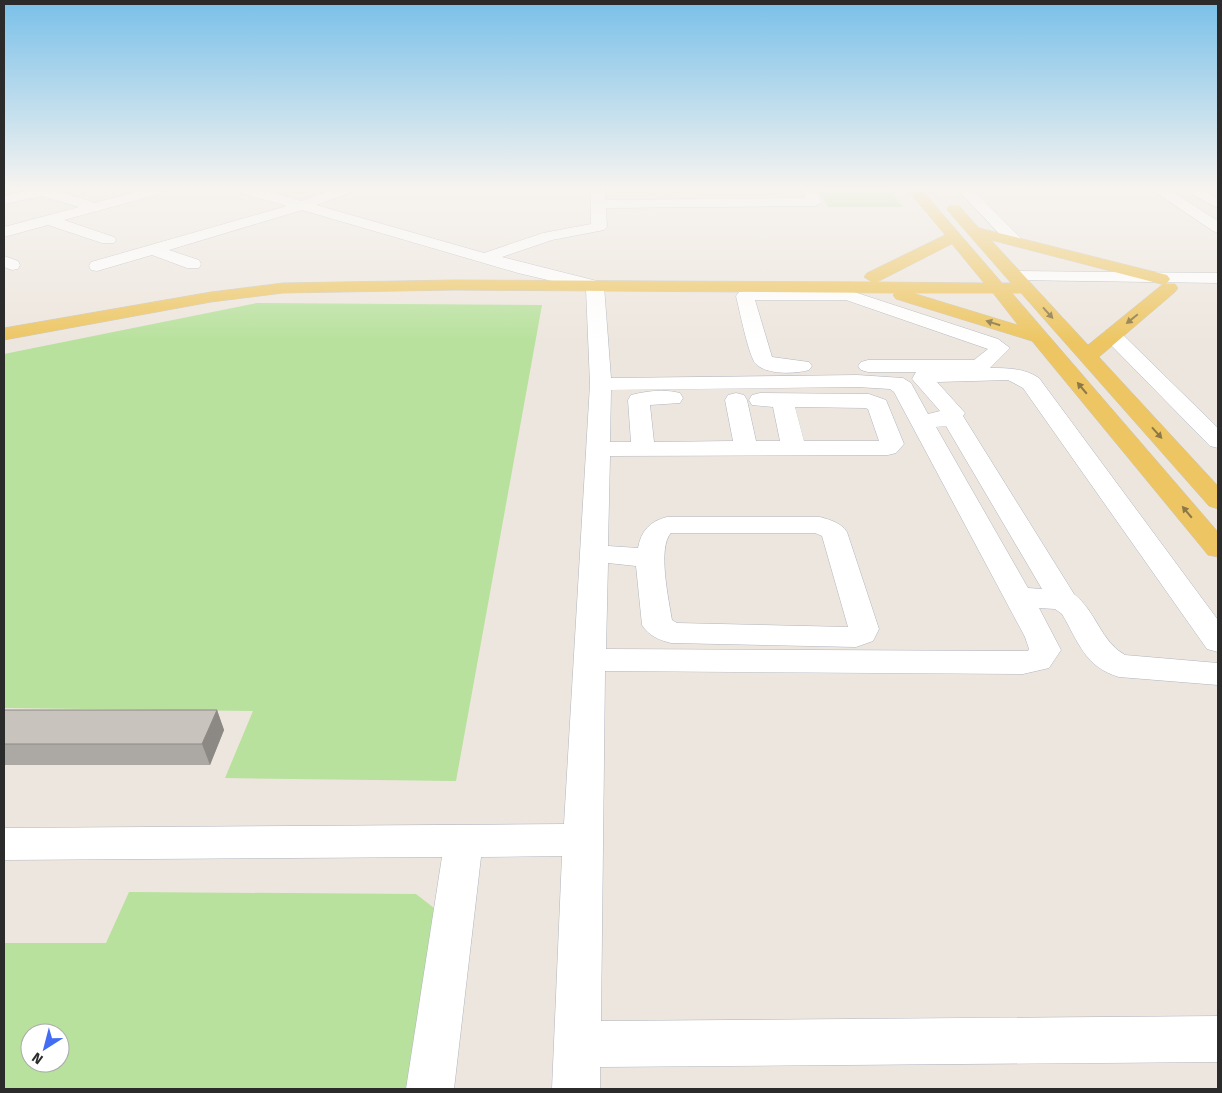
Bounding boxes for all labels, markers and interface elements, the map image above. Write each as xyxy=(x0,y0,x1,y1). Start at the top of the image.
one-way arrow xyxy=(1042,306,1054,318)
one-way arrow xyxy=(1126,314,1139,325)
one-way arrow xyxy=(985,318,1000,326)
one-way arrow xyxy=(1077,382,1088,395)
one-way arrow xyxy=(1151,426,1163,438)
one-way arrow xyxy=(1181,506,1192,519)
north arrow xyxy=(20,1023,70,1073)
text: N xyxy=(29,1049,46,1068)

